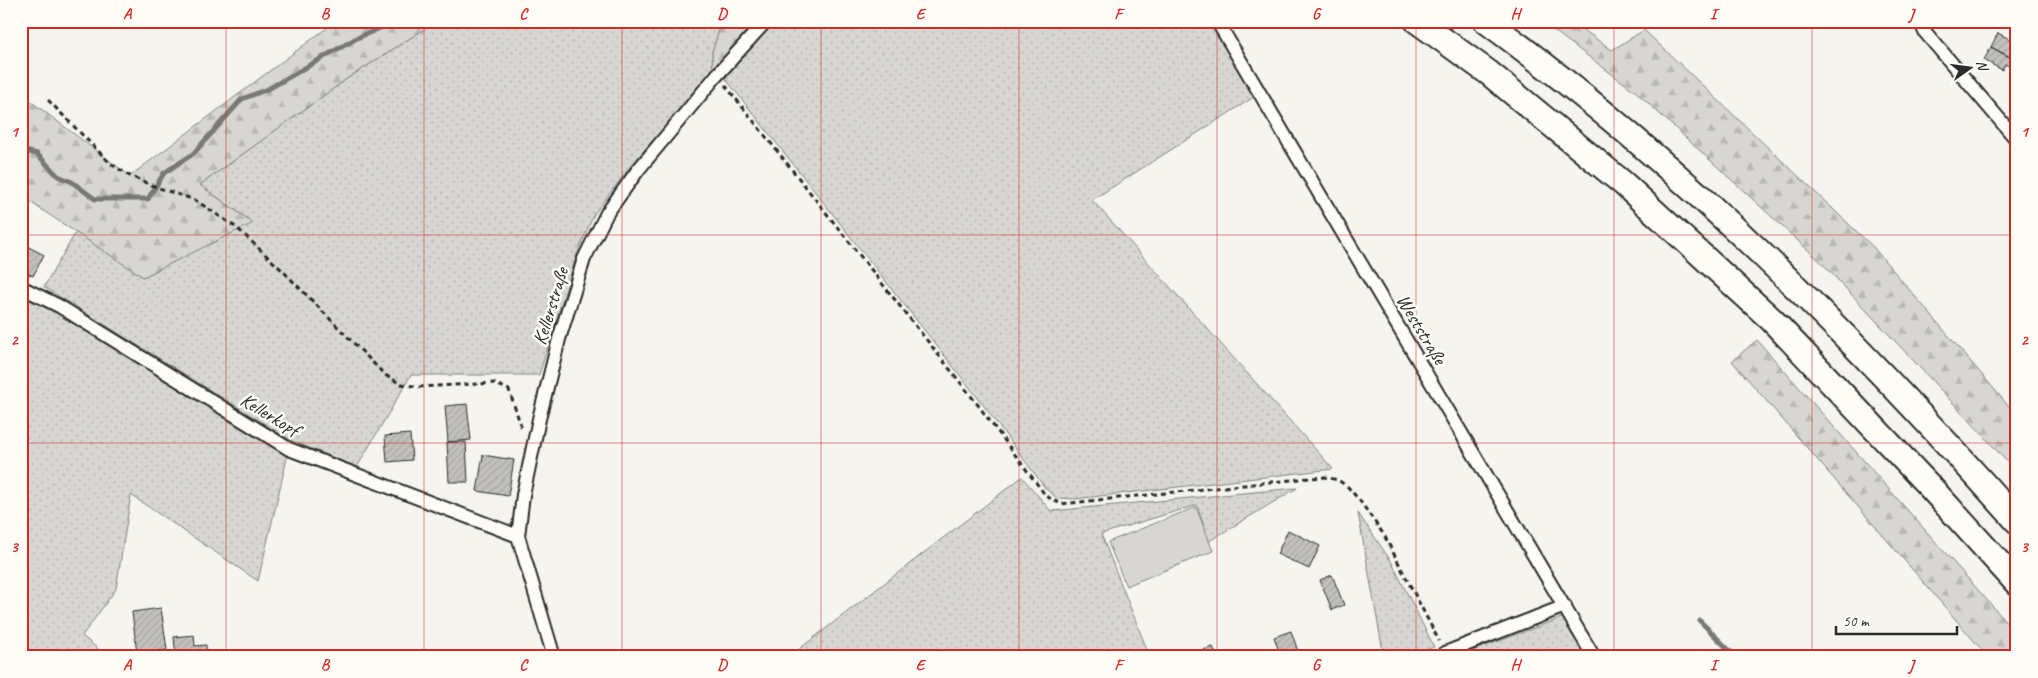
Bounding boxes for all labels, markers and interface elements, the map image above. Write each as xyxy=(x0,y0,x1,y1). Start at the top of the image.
text: A xyxy=(123,4,133,24)
text: B xyxy=(321,4,331,24)
text: C xyxy=(519,4,529,24)
text: D xyxy=(717,4,728,24)
text: E xyxy=(916,4,927,24)
text: F xyxy=(1114,4,1125,24)
text: G xyxy=(1312,4,1322,24)
text: H xyxy=(1510,4,1522,24)
text: I xyxy=(1710,4,1720,24)
text: J xyxy=(1907,4,1916,24)
north arrow xyxy=(1946,42,1996,92)
text: N xyxy=(1973,59,1992,73)
text: 1 xyxy=(10,122,19,142)
text: 1 xyxy=(2020,122,2029,142)
street label: Kellerstraße xyxy=(527,263,575,348)
street label: Weststraße xyxy=(1391,290,1453,370)
text: 2 xyxy=(10,330,19,350)
text: 2 xyxy=(2020,330,2029,350)
street label: Kellerkopf xyxy=(236,387,308,444)
text: 3 xyxy=(10,537,19,557)
text: 3 xyxy=(2020,537,2029,557)
scale bar xyxy=(1836,603,1957,635)
text: 50 m xyxy=(1843,612,1870,631)
text: A xyxy=(123,655,133,675)
text: B xyxy=(321,655,331,675)
text: C xyxy=(519,655,529,675)
text: D xyxy=(717,655,728,675)
text: E xyxy=(916,655,927,675)
text: F xyxy=(1114,655,1125,675)
text: G xyxy=(1312,655,1322,675)
text: H xyxy=(1510,655,1522,675)
text: I xyxy=(1710,655,1720,675)
text: J xyxy=(1907,655,1916,675)

